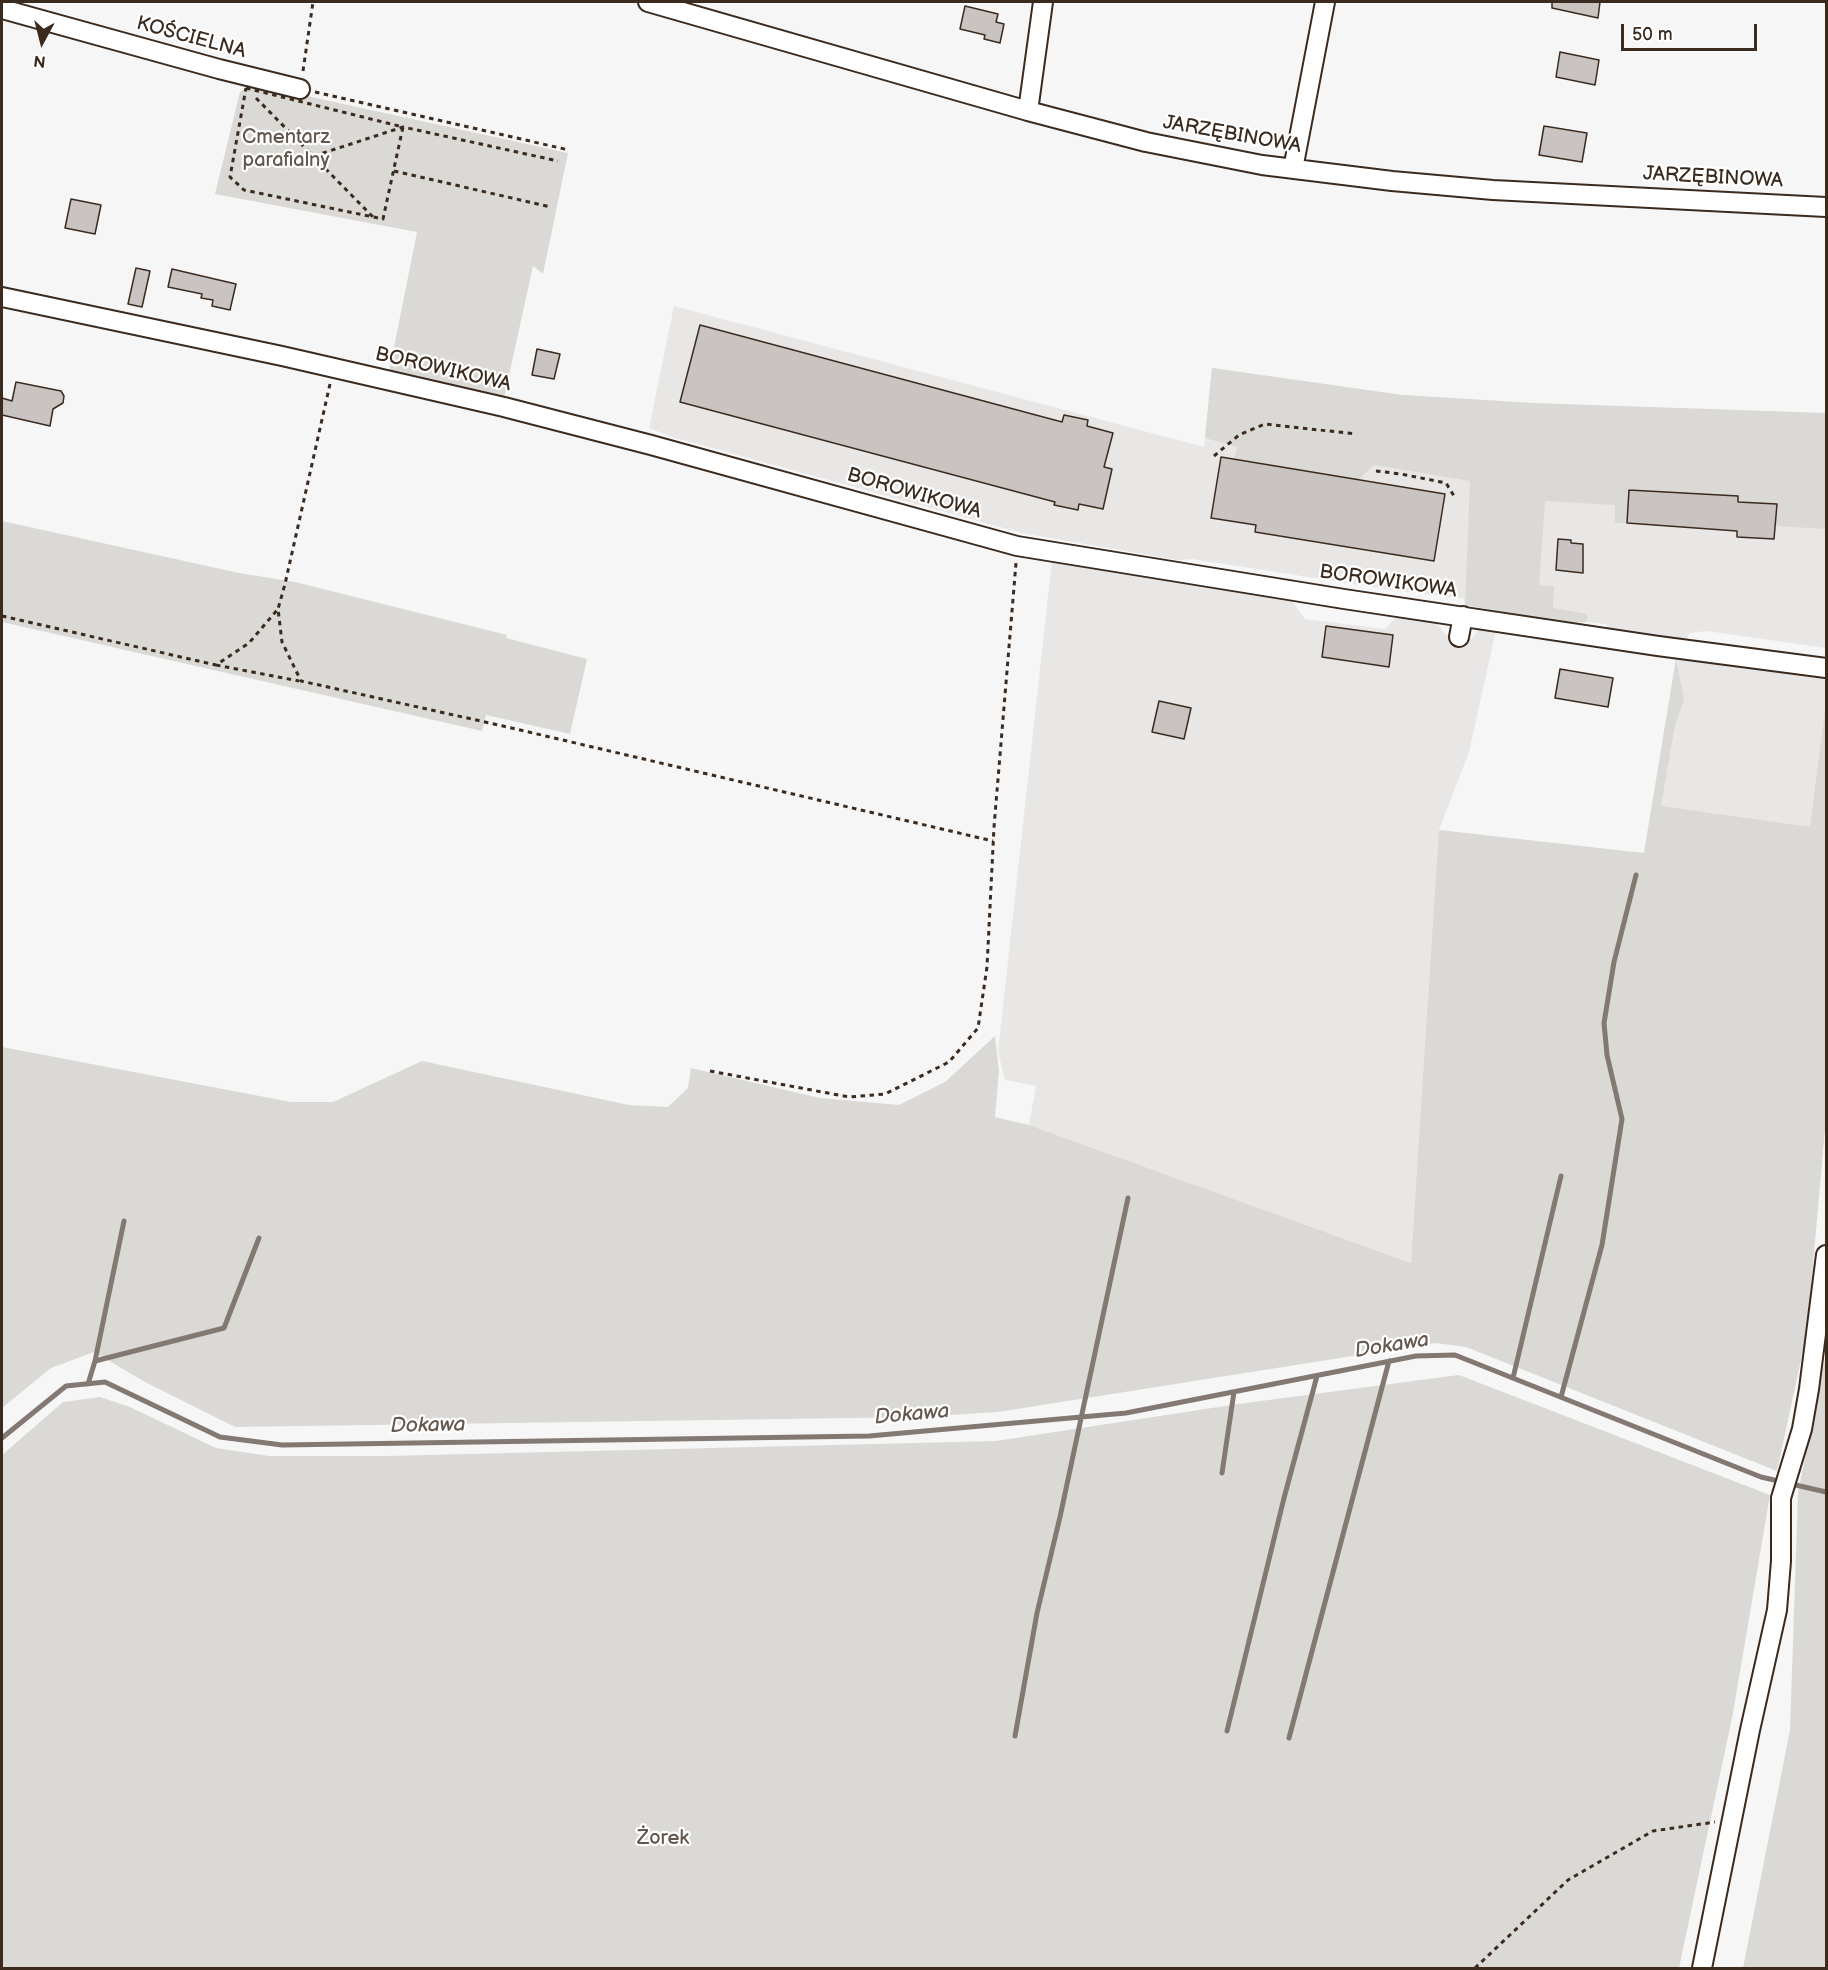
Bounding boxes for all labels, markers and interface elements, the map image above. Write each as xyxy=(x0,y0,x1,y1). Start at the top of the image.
north arrow xyxy=(12,12,72,72)
street label: KOŚCIELNA xyxy=(134,12,248,64)
scale bar xyxy=(1624,12,1760,50)
text: 50 m xyxy=(1632,24,1673,45)
text: N xyxy=(33,50,47,71)
street label: JARZĘBINOWA xyxy=(1161,111,1303,159)
park label: Cmentarz parafialny xyxy=(242,126,330,173)
street label: JARZĘBINOWA xyxy=(1642,162,1784,194)
street label: BOROWIKOWA xyxy=(373,343,513,397)
street label: BOROWIKOWA xyxy=(844,463,984,525)
street label: BOROWIKOWA xyxy=(1318,560,1458,604)
water label: Dokawa xyxy=(1353,1328,1431,1364)
water label: Dokawa xyxy=(874,1399,950,1431)
water label: Dokawa xyxy=(390,1413,466,1439)
park label: Żorek xyxy=(637,1827,689,1851)

